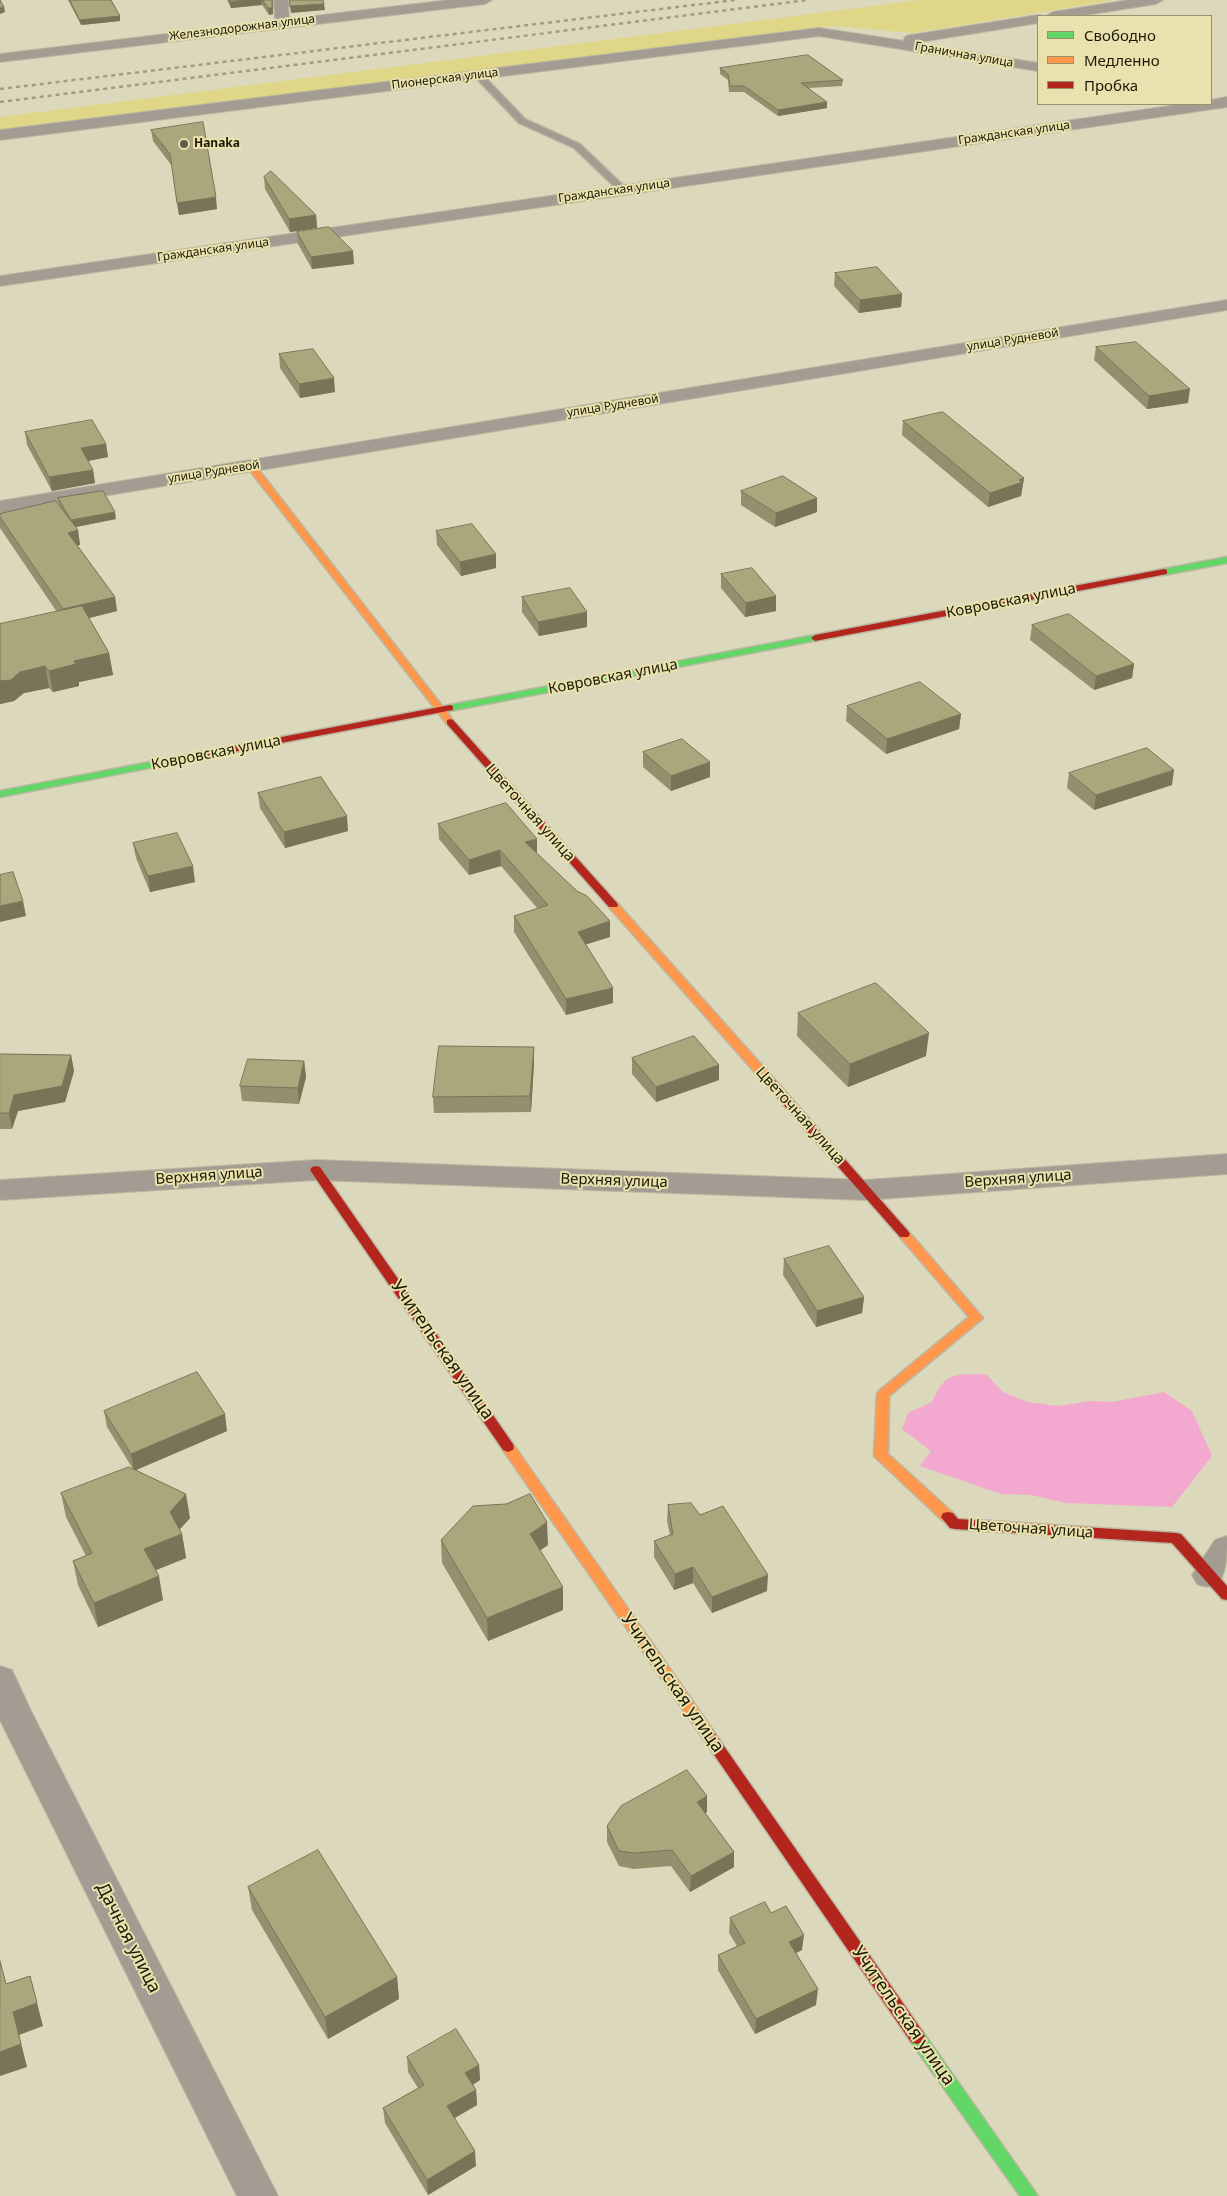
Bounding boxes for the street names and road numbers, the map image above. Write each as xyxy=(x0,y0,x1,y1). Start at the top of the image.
street label: Железнодорожная улица xyxy=(168,12,316,44)
street label: Граничная улица xyxy=(914,39,1014,71)
street label: Пионерская улица xyxy=(391,65,499,93)
street label: Гражданская улица xyxy=(957,118,1071,148)
street label: Гражданская улица xyxy=(557,176,671,206)
street label: Гражданская улица xyxy=(156,235,270,265)
street label: улица Рудневой xyxy=(966,326,1060,354)
street label: улица Рудневой xyxy=(566,392,660,420)
street label: улица Рудневой xyxy=(167,458,261,486)
street label: Ковровская улица xyxy=(945,580,1077,622)
street label: Ковровская улица xyxy=(547,656,679,698)
street label: Ковровская улица xyxy=(150,732,282,774)
street label: Цветочная улица xyxy=(482,761,578,865)
street label: Цветочная улица xyxy=(752,1064,848,1168)
street label: Верхняя улица xyxy=(155,1163,263,1189)
street label: Верхняя улица xyxy=(964,1166,1072,1192)
street label: Верхняя улица xyxy=(560,1170,668,1192)
street label: Учительская улица xyxy=(386,1276,498,1424)
street label: Цветочная улица xyxy=(968,1516,1094,1542)
street label: Учительская улица xyxy=(616,1609,728,1757)
street label: Дачная улица xyxy=(91,1879,165,1997)
street label: Учительская улица xyxy=(847,1942,959,2090)

